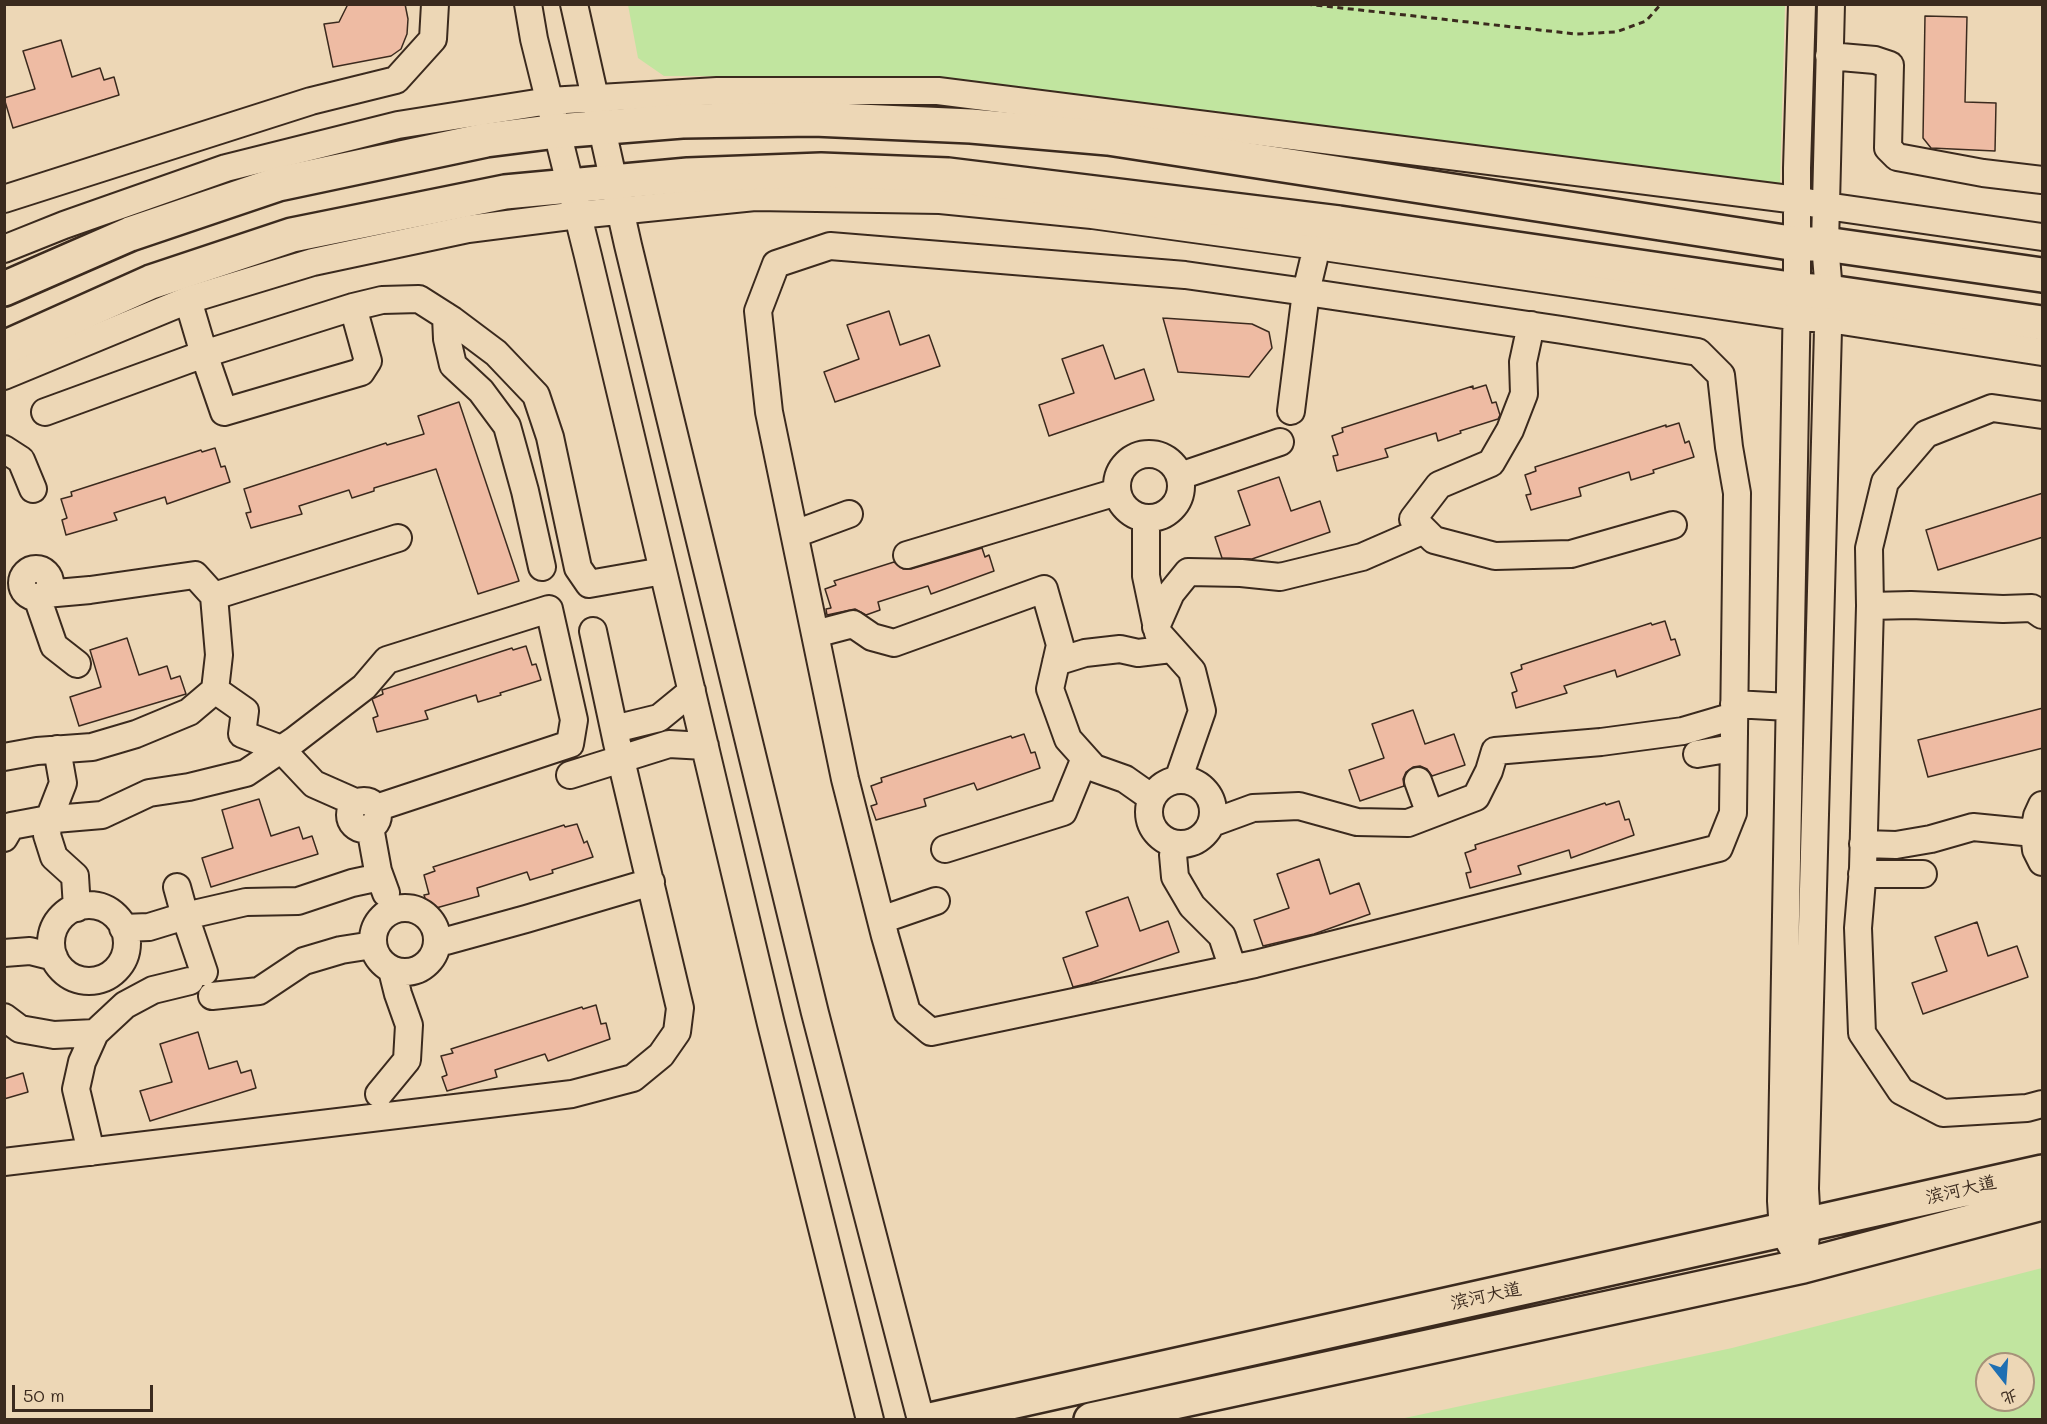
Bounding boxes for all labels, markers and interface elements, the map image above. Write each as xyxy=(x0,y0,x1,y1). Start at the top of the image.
street label: 滨河大道 xyxy=(1923,1171,1999,1209)
street label: 滨河大道 xyxy=(1449,1278,1523,1314)
north arrow xyxy=(1975,1352,2035,1412)
scale bar xyxy=(15,1373,156,1411)
text: 50 m xyxy=(23,1383,65,1407)
text: 北 xyxy=(1999,1385,2021,1410)

